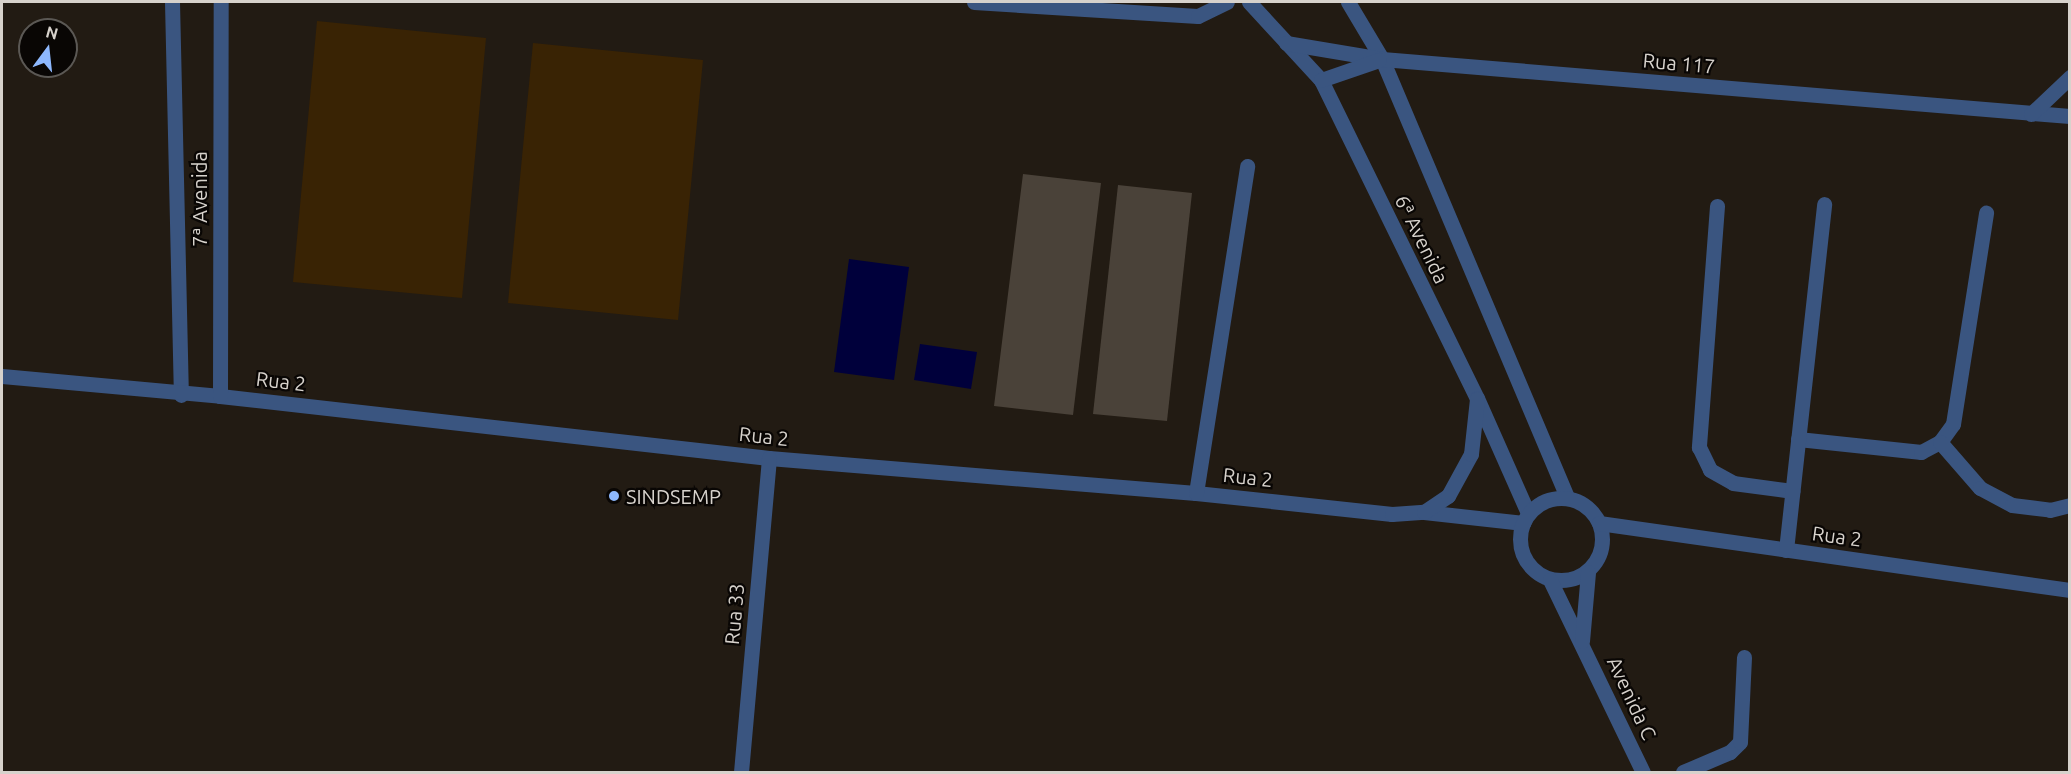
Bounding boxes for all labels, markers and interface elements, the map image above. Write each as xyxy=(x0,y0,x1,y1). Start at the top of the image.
north arrow xyxy=(18,18,78,78)
text: N xyxy=(44,22,60,43)
street label: Rua 117 xyxy=(1642,48,1716,78)
street label: 7ª Avenida xyxy=(187,151,211,247)
street label: 6ª Avenida xyxy=(1390,191,1454,287)
street label: Rua 2 xyxy=(255,366,307,396)
street label: Rua 2 xyxy=(738,421,790,451)
street label: Rua 2 xyxy=(1222,462,1274,492)
place label: SINDSEMP xyxy=(626,484,721,508)
marker: SINDSEMP xyxy=(607,489,621,503)
street label: Rua 2 xyxy=(1811,521,1863,551)
street label: Rua 33 xyxy=(719,582,749,646)
street label: Avenida C xyxy=(1602,653,1662,743)

